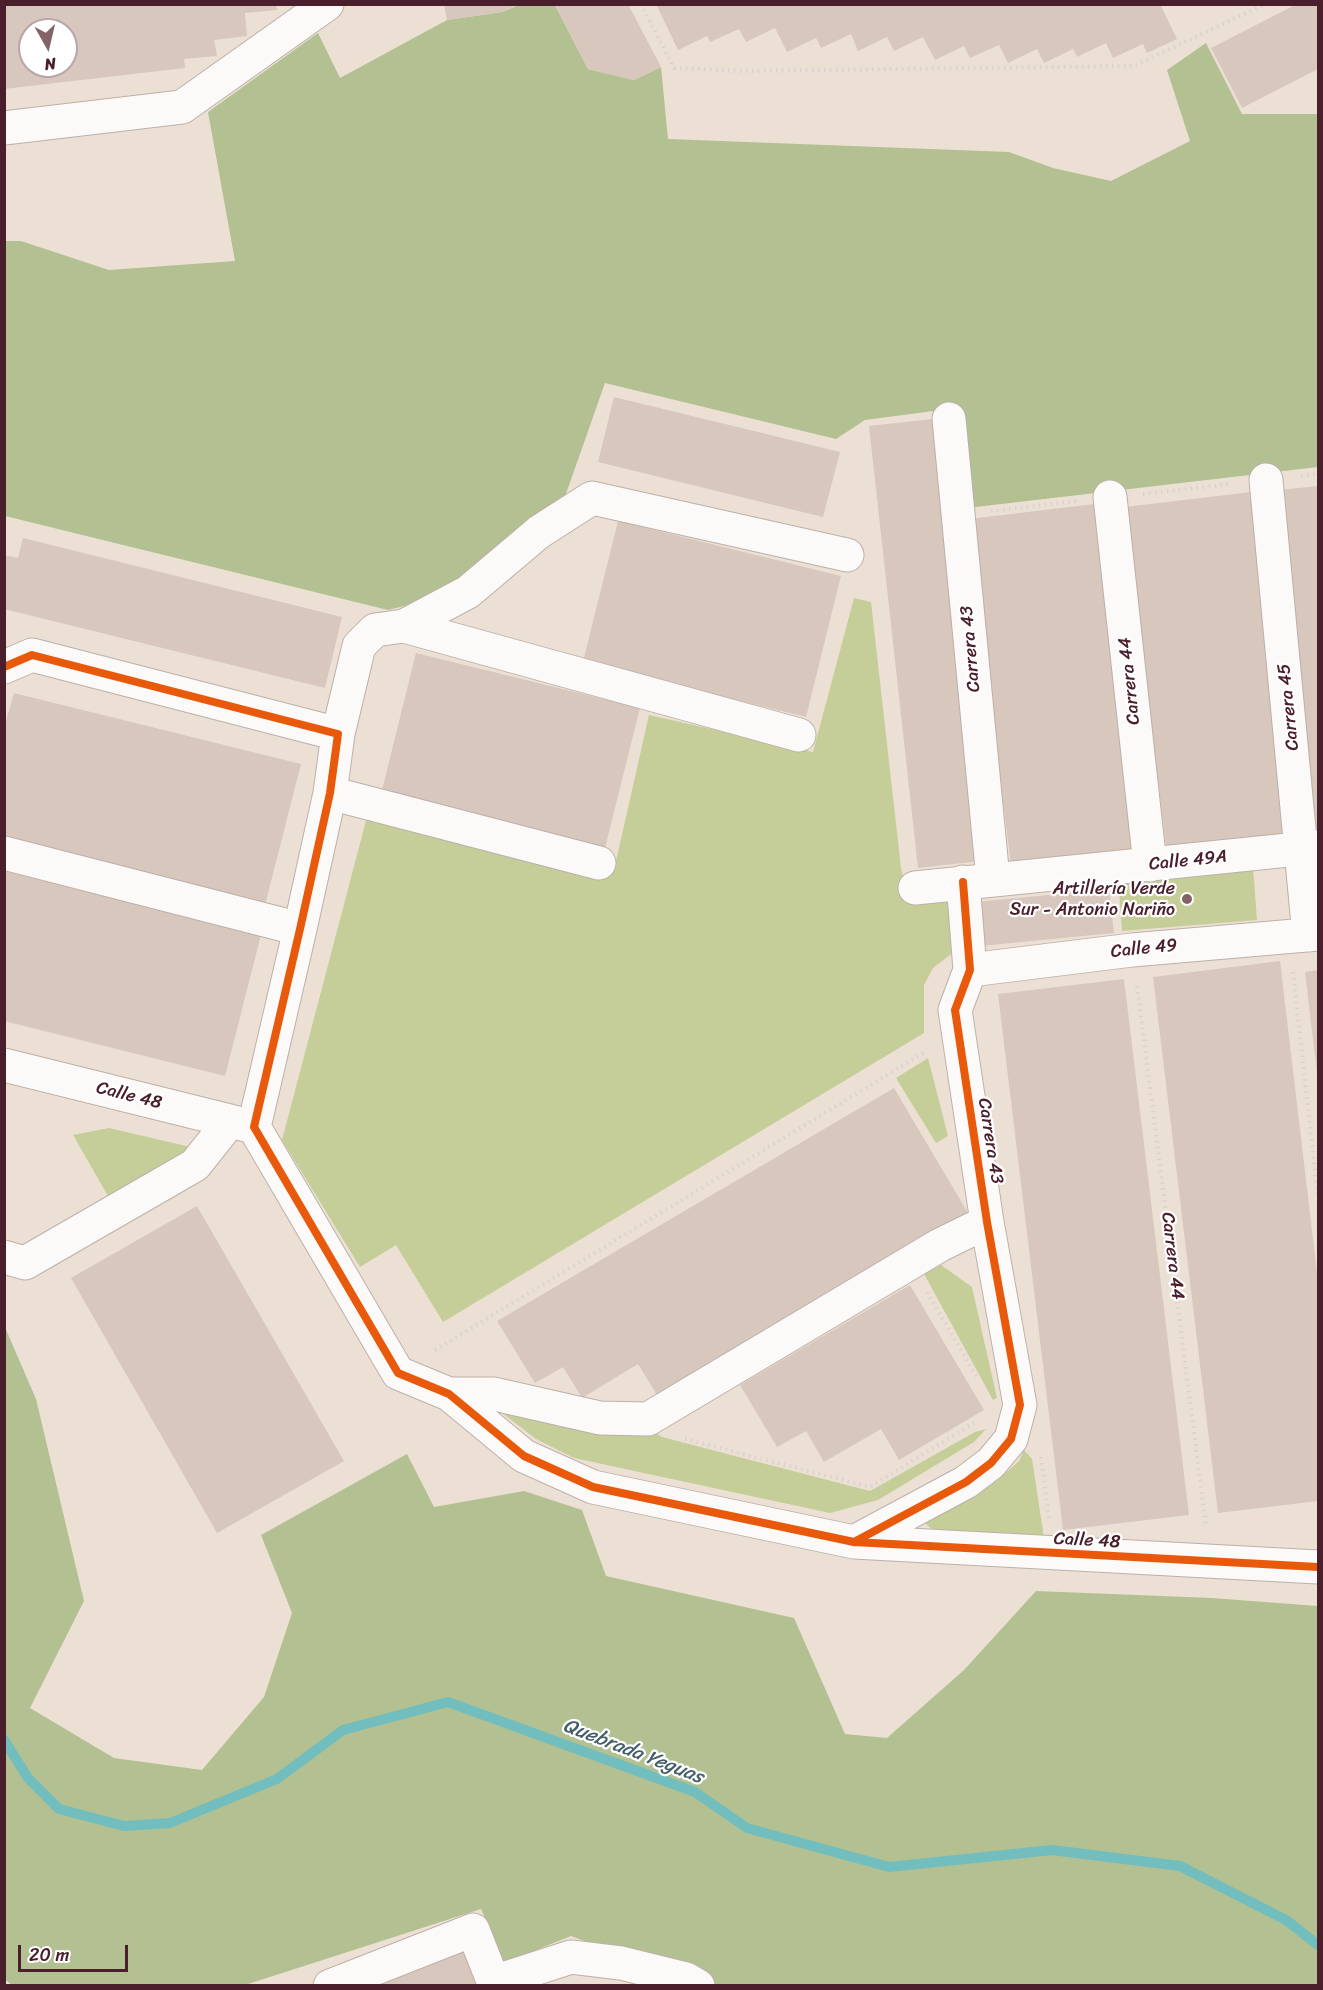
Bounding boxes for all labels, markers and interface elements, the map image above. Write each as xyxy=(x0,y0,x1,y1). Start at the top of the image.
north arrow xyxy=(18,18,78,78)
text: N xyxy=(43,49,58,79)
street label: Carrera 43 xyxy=(956,605,986,693)
street label: Carrera 44 xyxy=(1115,636,1145,726)
street label: Carrera 45 xyxy=(1274,662,1304,752)
street label: Calle 49A xyxy=(1148,846,1228,876)
place label: Artillería Verde Sur - Antonio Nariño xyxy=(1010,878,1175,920)
marker: Artillería Verde Sur - Antonio Nariño xyxy=(1180,892,1194,906)
street label: Calle 49 xyxy=(1110,935,1178,963)
street label: Calle 48 xyxy=(94,1077,164,1115)
street label: Carrera 43 xyxy=(973,1097,1007,1185)
street label: Carrera 44 xyxy=(1156,1211,1188,1301)
street label: Calle 48 xyxy=(1053,1528,1121,1554)
water label: Quebrada Yeguas xyxy=(560,1714,706,1790)
scale bar xyxy=(21,1933,130,1971)
text: 20 m xyxy=(29,1939,69,1971)

